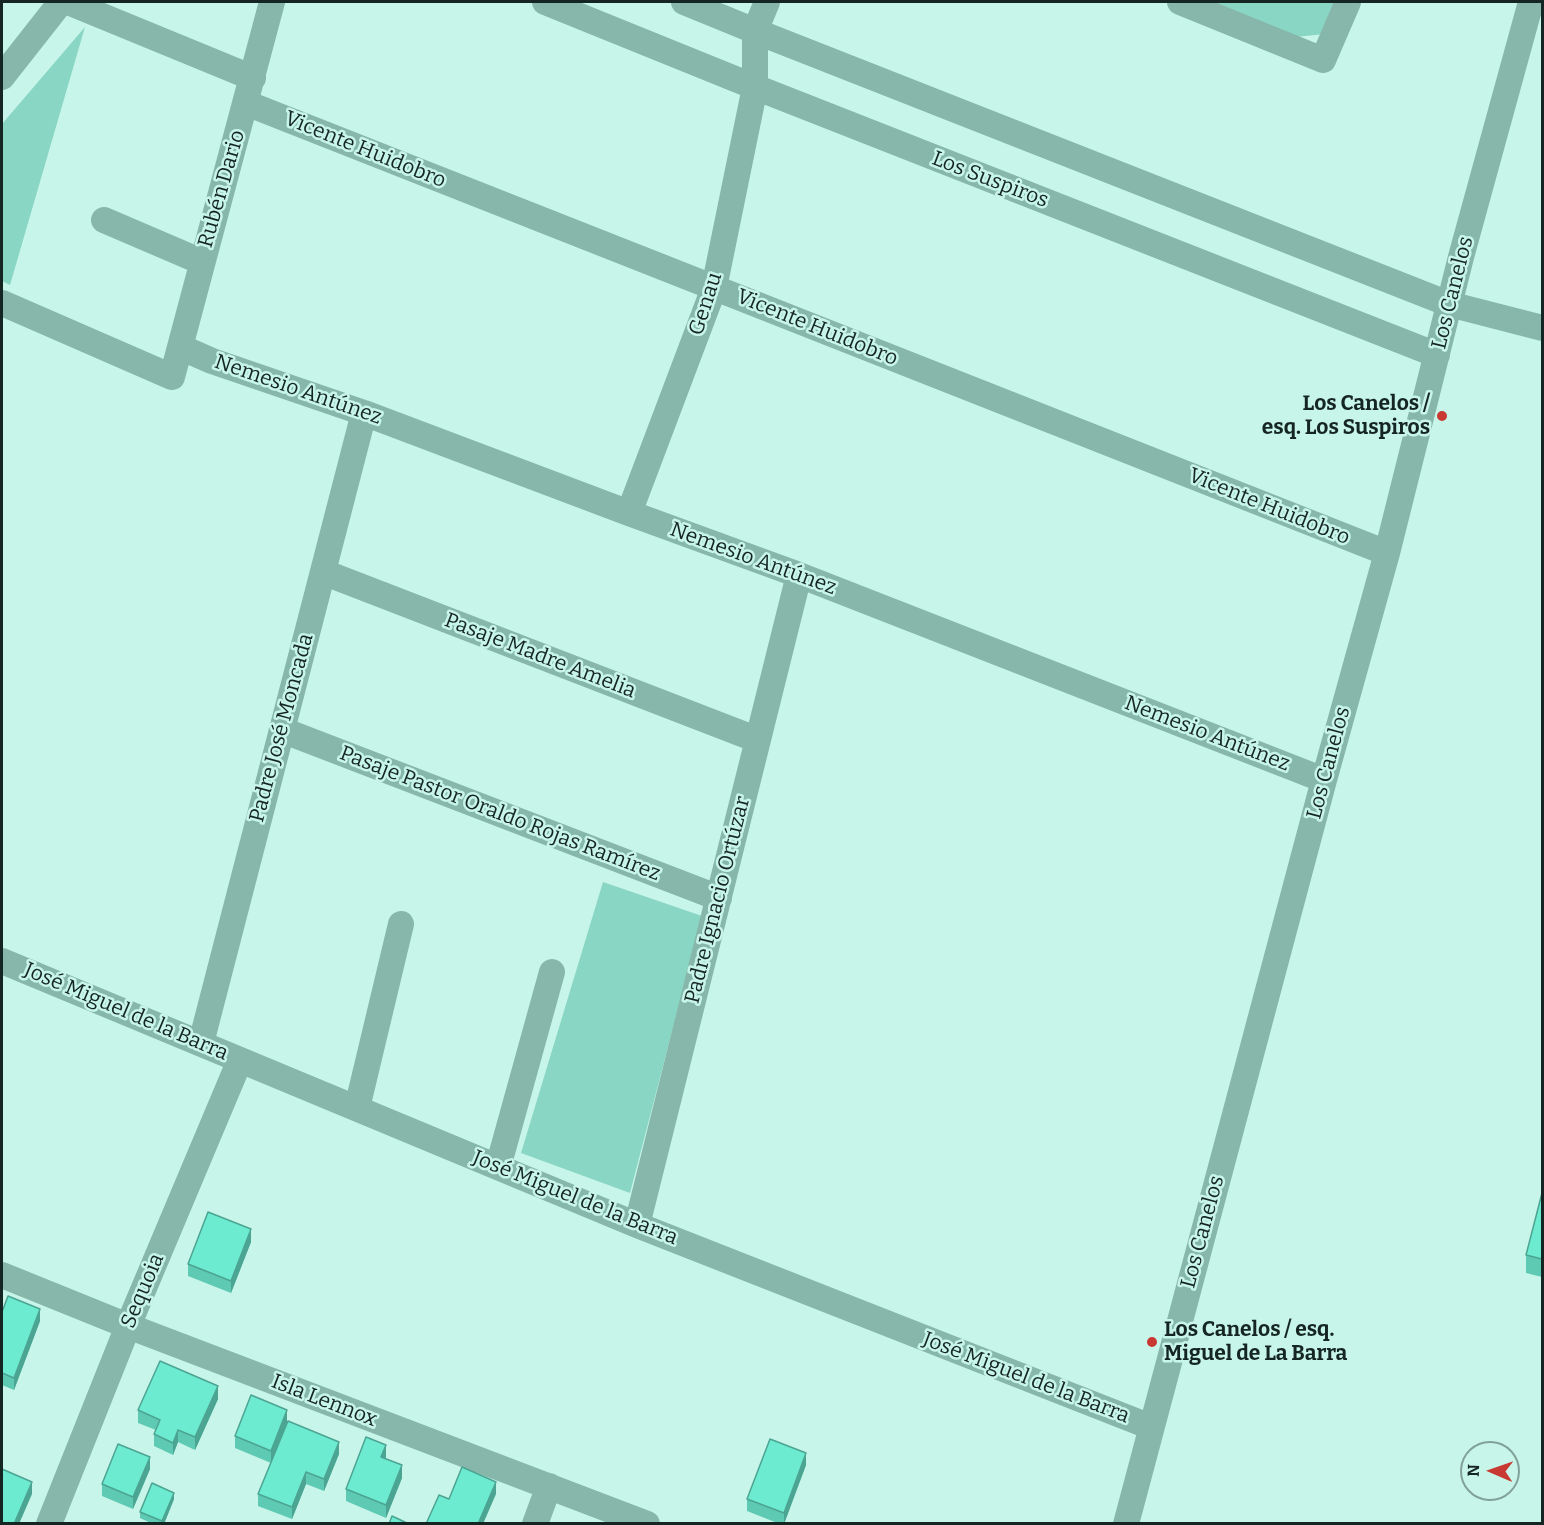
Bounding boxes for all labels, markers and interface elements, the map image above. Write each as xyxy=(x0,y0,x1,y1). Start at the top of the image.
street label: Vicente Huidobro xyxy=(281,106,449,194)
street label: Rubén Dario xyxy=(193,127,251,251)
street label: Los Suspiros xyxy=(928,146,1052,214)
street label: Los Canelos xyxy=(1427,234,1479,352)
street label: Genau xyxy=(684,269,728,339)
street label: Vicente Huidobro xyxy=(733,284,901,372)
street label: Nemesio Antúnez xyxy=(211,350,385,430)
place label: Los Canelos / esq. Los Suspiros xyxy=(1262,391,1430,441)
marker: Los Canelos / esq. Los Suspiros xyxy=(1435,409,1449,423)
street label: Vicente Huidobro xyxy=(1185,463,1353,551)
street label: Nemesio Antúnez xyxy=(666,517,840,601)
street label: Pasaje Madre Amelia xyxy=(441,608,639,704)
street label: Padre José Moncada xyxy=(245,631,319,825)
street label: Nemesio Antúnez xyxy=(1121,691,1293,777)
street label: Los Canelos xyxy=(1302,704,1356,822)
street label: Pasaje Pastor Oraldo Rojas Ramírez xyxy=(336,741,664,887)
street label: Padre Ignacio Ortúzar xyxy=(680,794,756,1006)
street label: José Miguel de la Barra xyxy=(20,958,232,1066)
street label: José Miguel de la Barra xyxy=(469,1145,681,1251)
street label: Los Canelos xyxy=(1176,1173,1230,1291)
street label: Sequoia xyxy=(116,1250,170,1332)
place label: Los Canelos / esq. Miguel de La Barra xyxy=(1164,1317,1347,1367)
street label: José Miguel de la Barra xyxy=(919,1327,1133,1429)
marker: Los Canelos / esq. Miguel de La Barra xyxy=(1145,1335,1159,1349)
street label: Isla Lennox xyxy=(268,1369,380,1433)
north arrow xyxy=(1460,1441,1520,1501)
text: N xyxy=(1464,1464,1483,1477)

